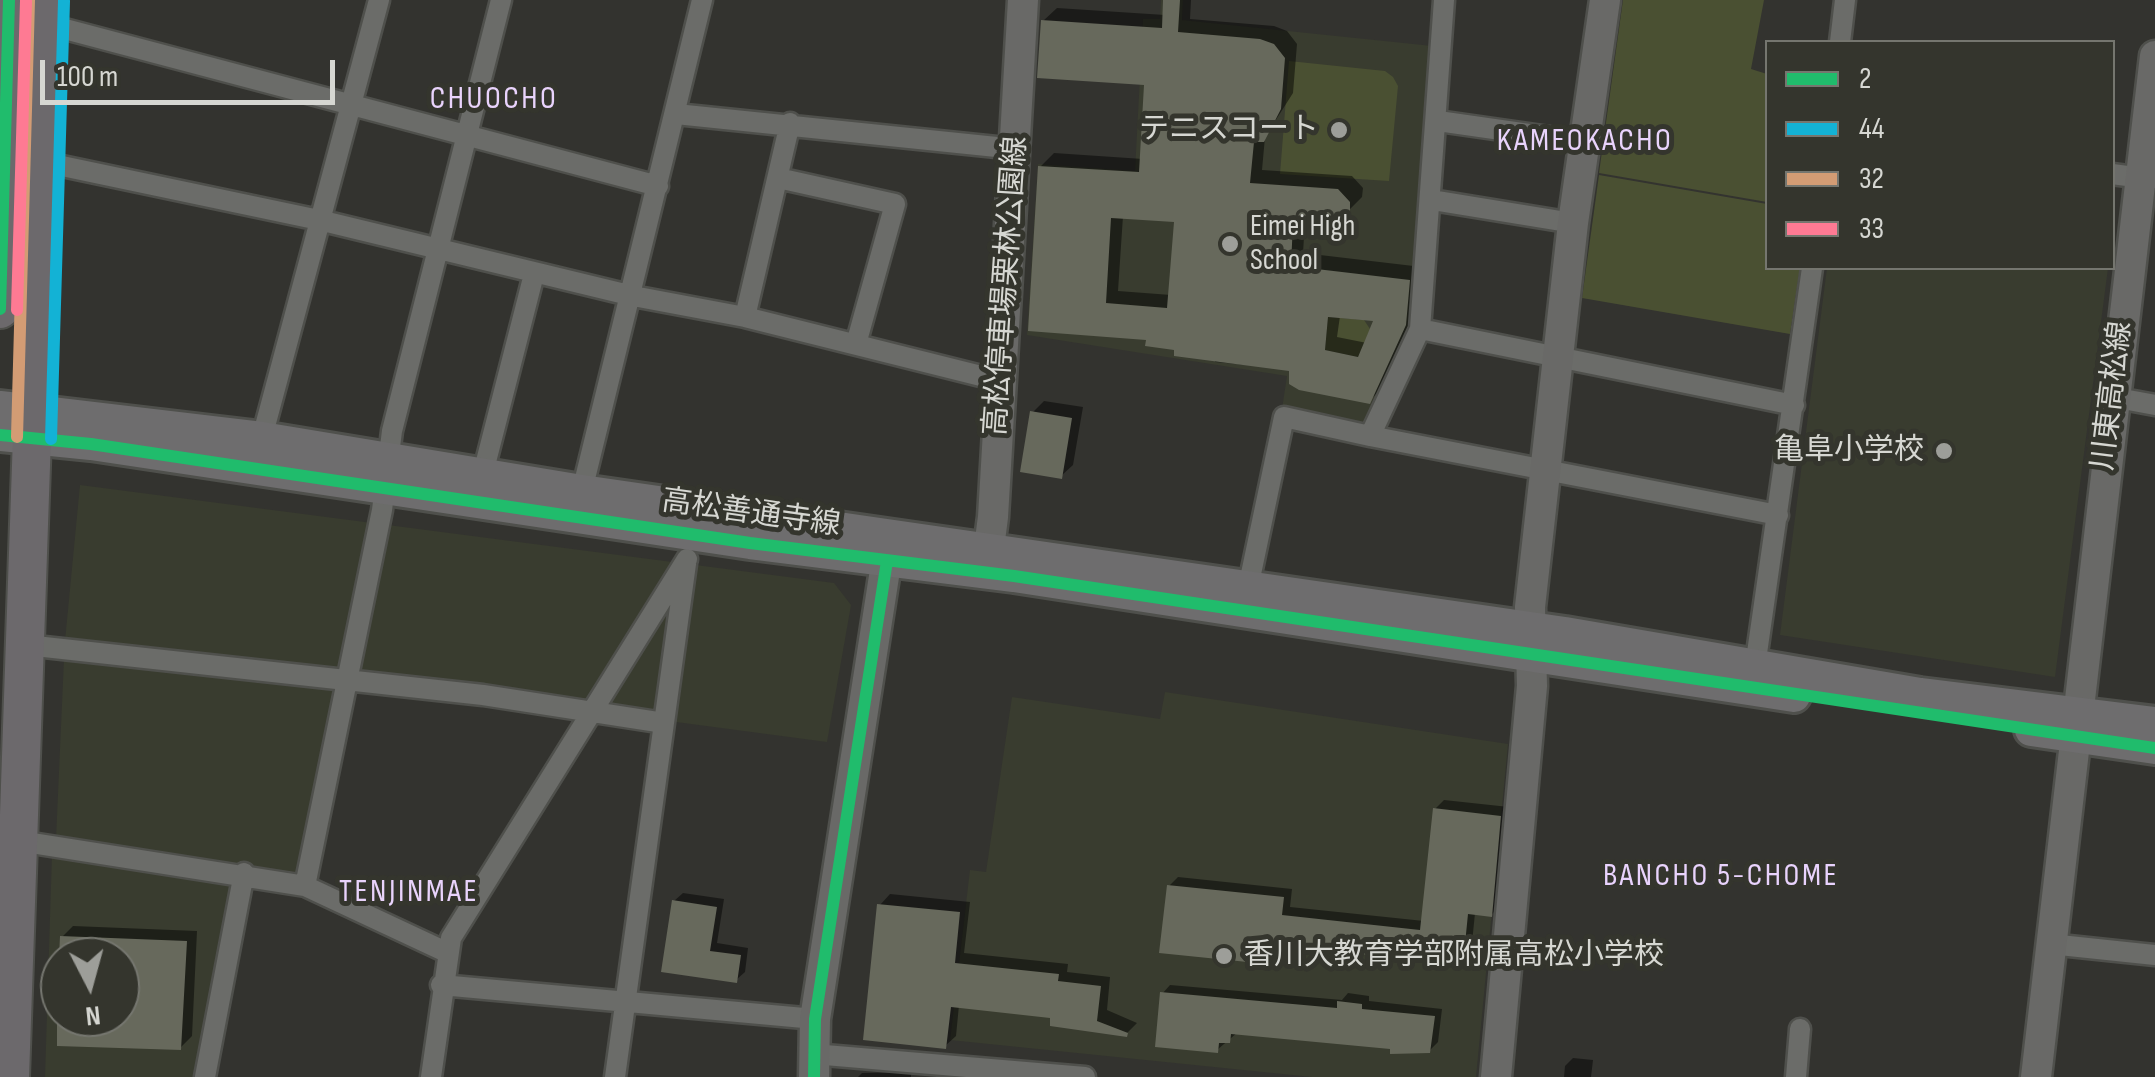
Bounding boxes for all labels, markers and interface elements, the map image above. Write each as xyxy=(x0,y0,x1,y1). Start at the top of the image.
scale bar xyxy=(45,40,340,102)
legend xyxy=(1765,40,2115,270)
text: 100 m xyxy=(57,59,118,95)
text: 2 xyxy=(1859,61,1871,97)
district label: CHUOCHO xyxy=(430,81,558,119)
text: 44 xyxy=(1859,111,1884,147)
place label: テニスコート xyxy=(1139,112,1319,148)
marker: テニスコート xyxy=(1328,119,1350,141)
district label: KAMEOKACHO xyxy=(1497,123,1673,161)
street label: 高松停車場栗林公園線 xyxy=(979,135,1035,437)
text: 32 xyxy=(1859,161,1884,197)
place label: Eimei High School xyxy=(1250,209,1355,280)
text: 33 xyxy=(1859,211,1884,247)
marker: Eimei High School xyxy=(1219,233,1241,255)
street label: 川東高松線 xyxy=(2086,319,2140,473)
place label: 亀阜小学校 xyxy=(1774,433,1924,469)
marker: 亀阜小学校 xyxy=(1933,440,1955,462)
street label: 高松善通寺線 xyxy=(659,484,843,544)
district label: BANCHO 5-CHOME xyxy=(1603,858,1839,896)
district label: TENJINMAE xyxy=(339,874,479,912)
north arrow xyxy=(40,937,140,1037)
place label: 香川大教育学部附属高松小学校 xyxy=(1244,938,1664,974)
marker: 香川大教育学部附属高松小学校 xyxy=(1213,945,1235,967)
text: N xyxy=(84,998,102,1033)

